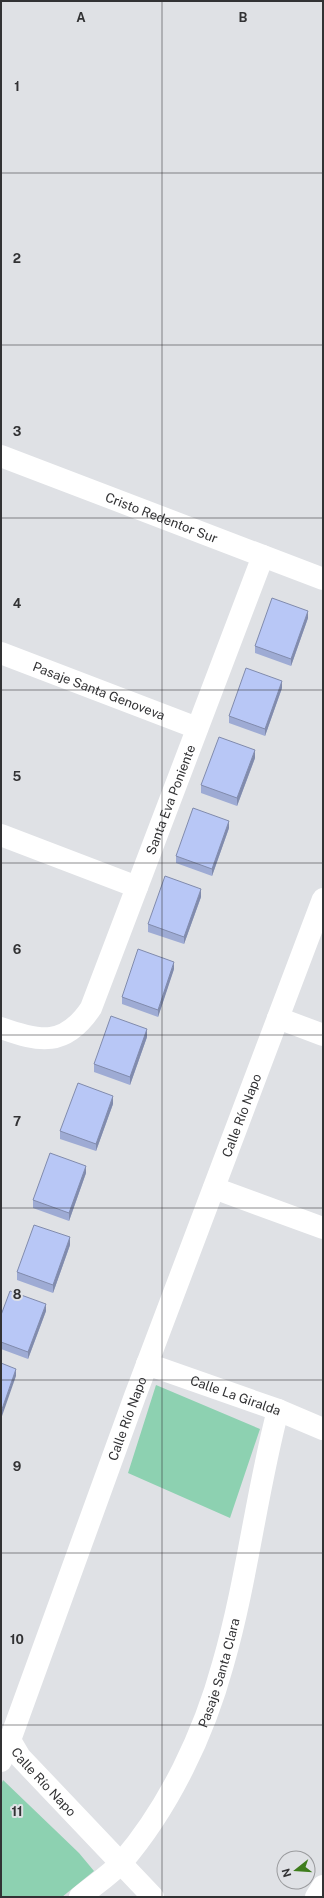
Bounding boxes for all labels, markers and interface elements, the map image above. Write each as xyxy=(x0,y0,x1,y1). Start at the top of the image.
text: A xyxy=(76,10,86,25)
text: B xyxy=(239,10,248,25)
text: 1 xyxy=(14,79,20,94)
text: 2 xyxy=(13,251,21,266)
text: 3 xyxy=(13,424,22,439)
street label: Cristo Redentor Sur xyxy=(103,490,220,546)
text: 4 xyxy=(13,596,22,611)
street label: Pasaje Santa Genoveva xyxy=(31,659,167,723)
street label: Santa Eva Poniente xyxy=(143,743,198,857)
text: 5 xyxy=(13,769,22,784)
text: 6 xyxy=(13,942,22,957)
street label: Calle Río Napo xyxy=(219,1071,264,1159)
text: 7 xyxy=(13,1114,21,1129)
text: 8 xyxy=(13,1287,22,1302)
street label: Calle La Giralda xyxy=(188,1373,283,1418)
street label: Calle Río Napo xyxy=(105,1375,150,1463)
text: 9 xyxy=(13,1459,21,1474)
street label: Pasaje Santa Clara xyxy=(195,1617,243,1730)
text: 10 xyxy=(10,1632,24,1647)
street label: Calle Río Napo xyxy=(8,1745,79,1819)
text: 11 xyxy=(11,1804,23,1819)
north arrow xyxy=(276,1850,316,1890)
text: N xyxy=(279,1867,293,1879)

